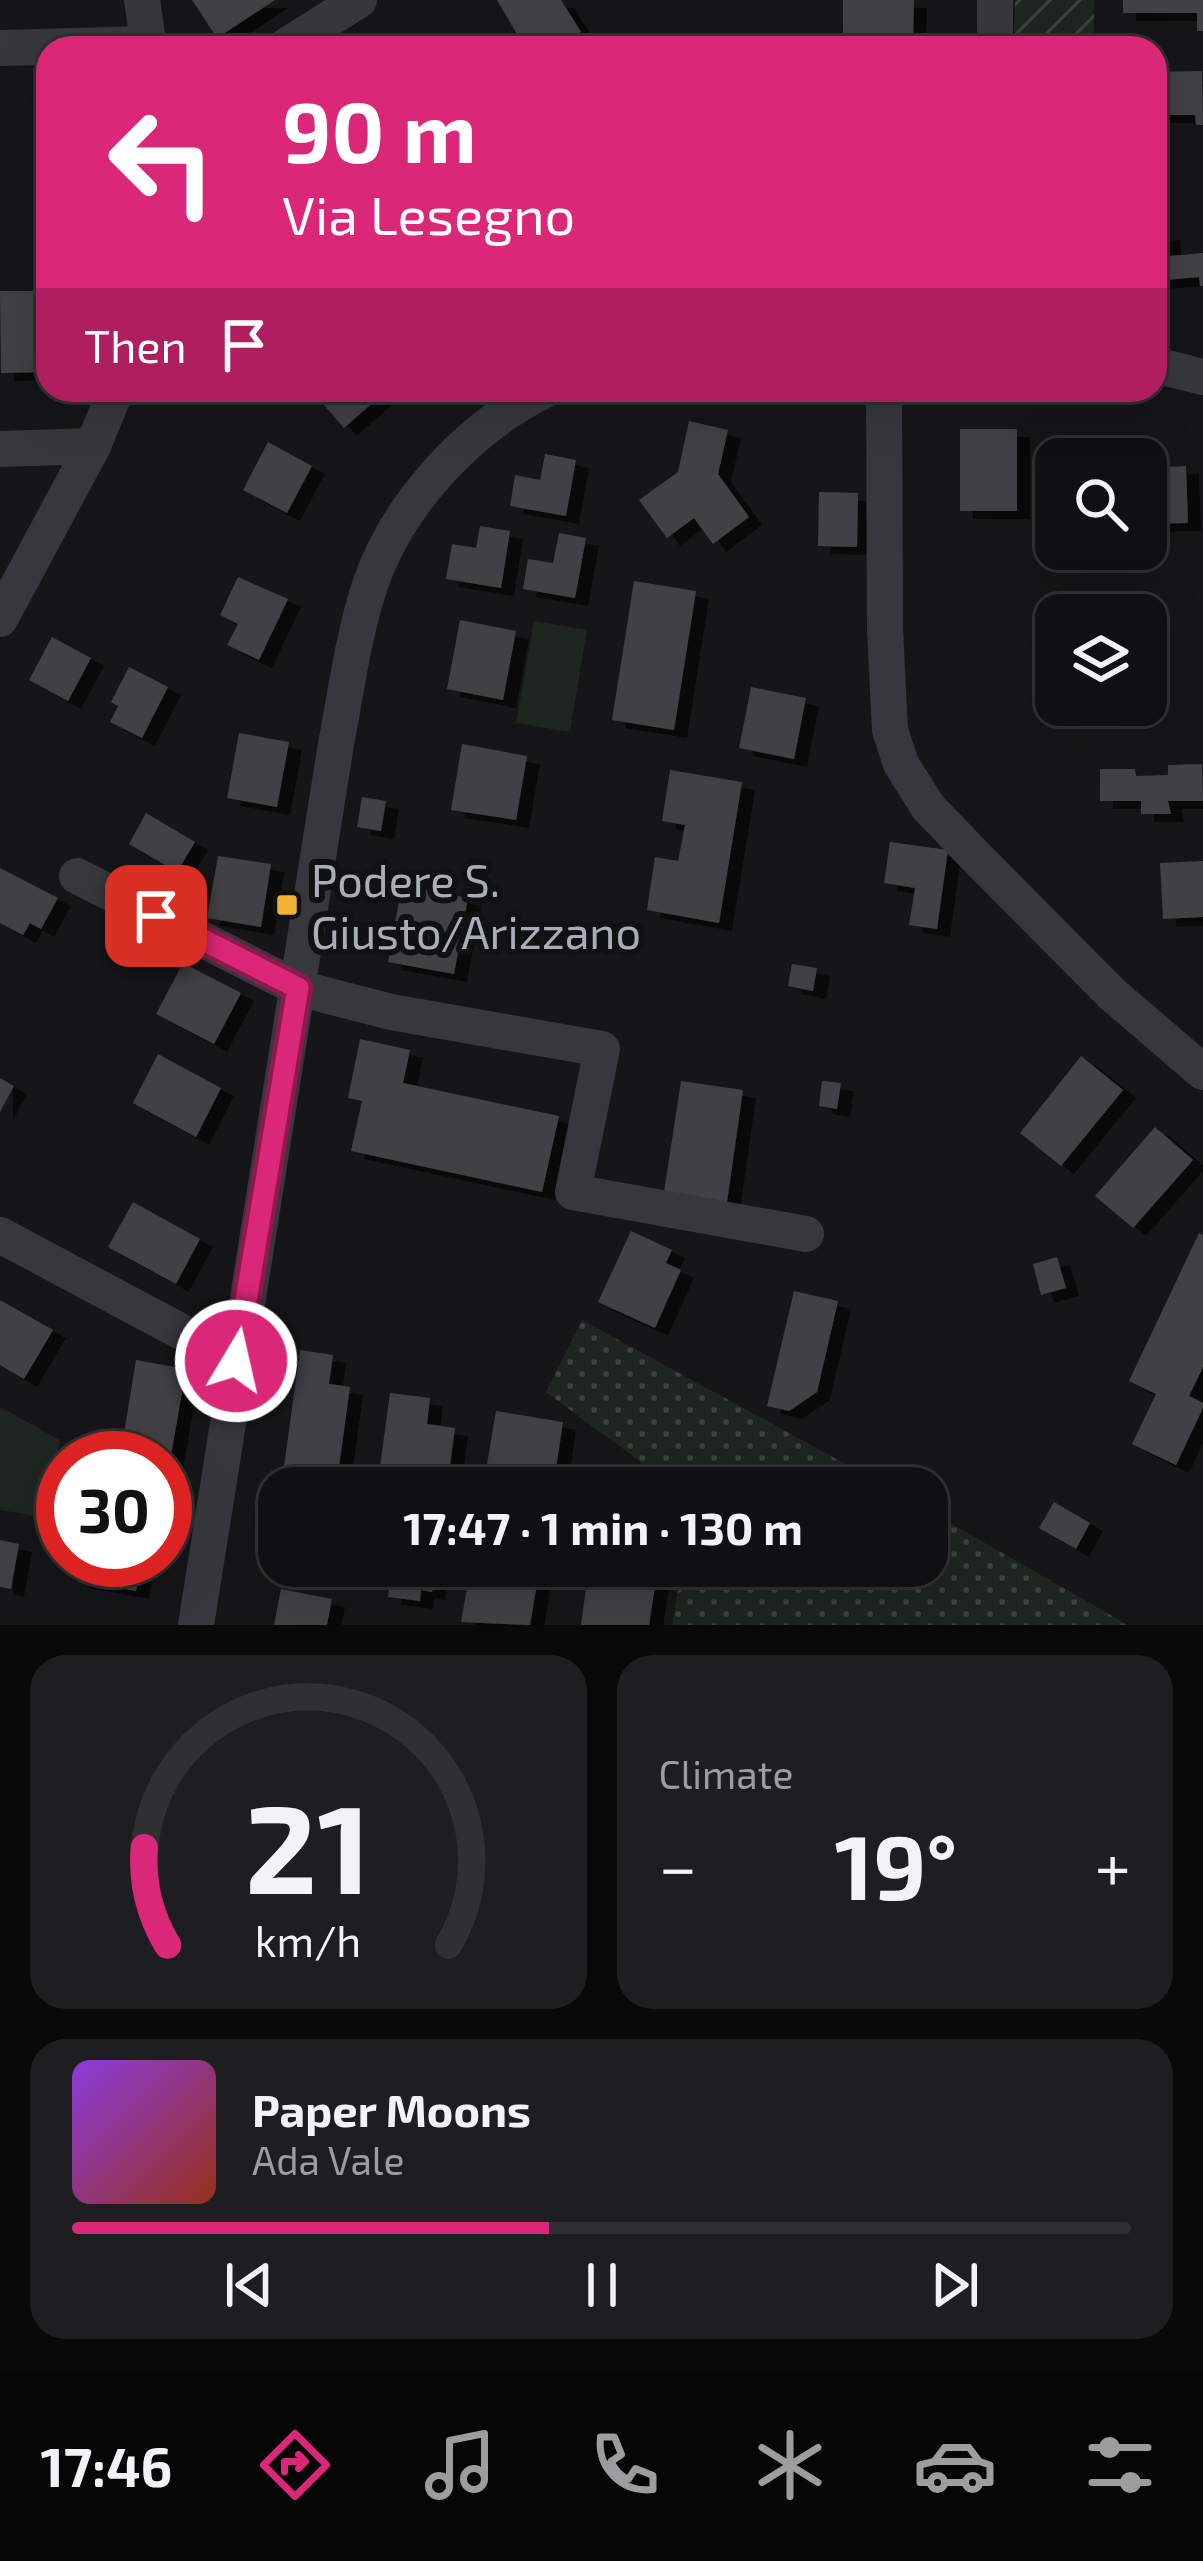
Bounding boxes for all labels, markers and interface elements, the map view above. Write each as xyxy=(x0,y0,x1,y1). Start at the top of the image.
text: 90 m xyxy=(282,79,477,180)
icon: left xyxy=(84,84,240,240)
text: Via Lesegno xyxy=(282,181,575,246)
icon: arrive xyxy=(211,312,277,378)
text: Then xyxy=(84,318,187,372)
map controls xyxy=(1035,438,1167,726)
button: search xyxy=(1035,438,1167,570)
button: layers xyxy=(1035,594,1167,726)
place label: Podere S. Giusto/Arizzano xyxy=(311,852,641,958)
pin xyxy=(105,865,207,967)
icon: arrive xyxy=(123,883,189,949)
marker: Podere S. Giusto/Arizzano xyxy=(274,892,300,918)
position arrow xyxy=(173,1298,299,1424)
speed limit sign: 30 xyxy=(36,1431,192,1587)
text: 17:47 · 1 min · 130 m xyxy=(403,1500,803,1554)
text: Climate xyxy=(659,1750,793,1797)
text: 21 xyxy=(245,1769,371,1919)
text: 19° xyxy=(834,1810,957,1918)
text: − xyxy=(659,1825,697,1904)
text: + xyxy=(1095,1825,1131,1904)
text: km/h xyxy=(255,1914,361,1966)
text: Paper Moons xyxy=(252,2082,531,2136)
text: Ada Vale xyxy=(252,2136,404,2183)
icon: previous xyxy=(216,2252,282,2318)
icon: pause xyxy=(569,2252,635,2318)
icon: next xyxy=(922,2252,988,2318)
icon: directions xyxy=(253,2423,337,2507)
icon: music xyxy=(418,2423,502,2507)
icon: phone xyxy=(583,2423,667,2507)
icon: climate xyxy=(748,2423,832,2507)
icon: car xyxy=(913,2423,997,2507)
icon: filters xyxy=(1078,2423,1162,2507)
text: 17:46 xyxy=(41,2433,172,2498)

